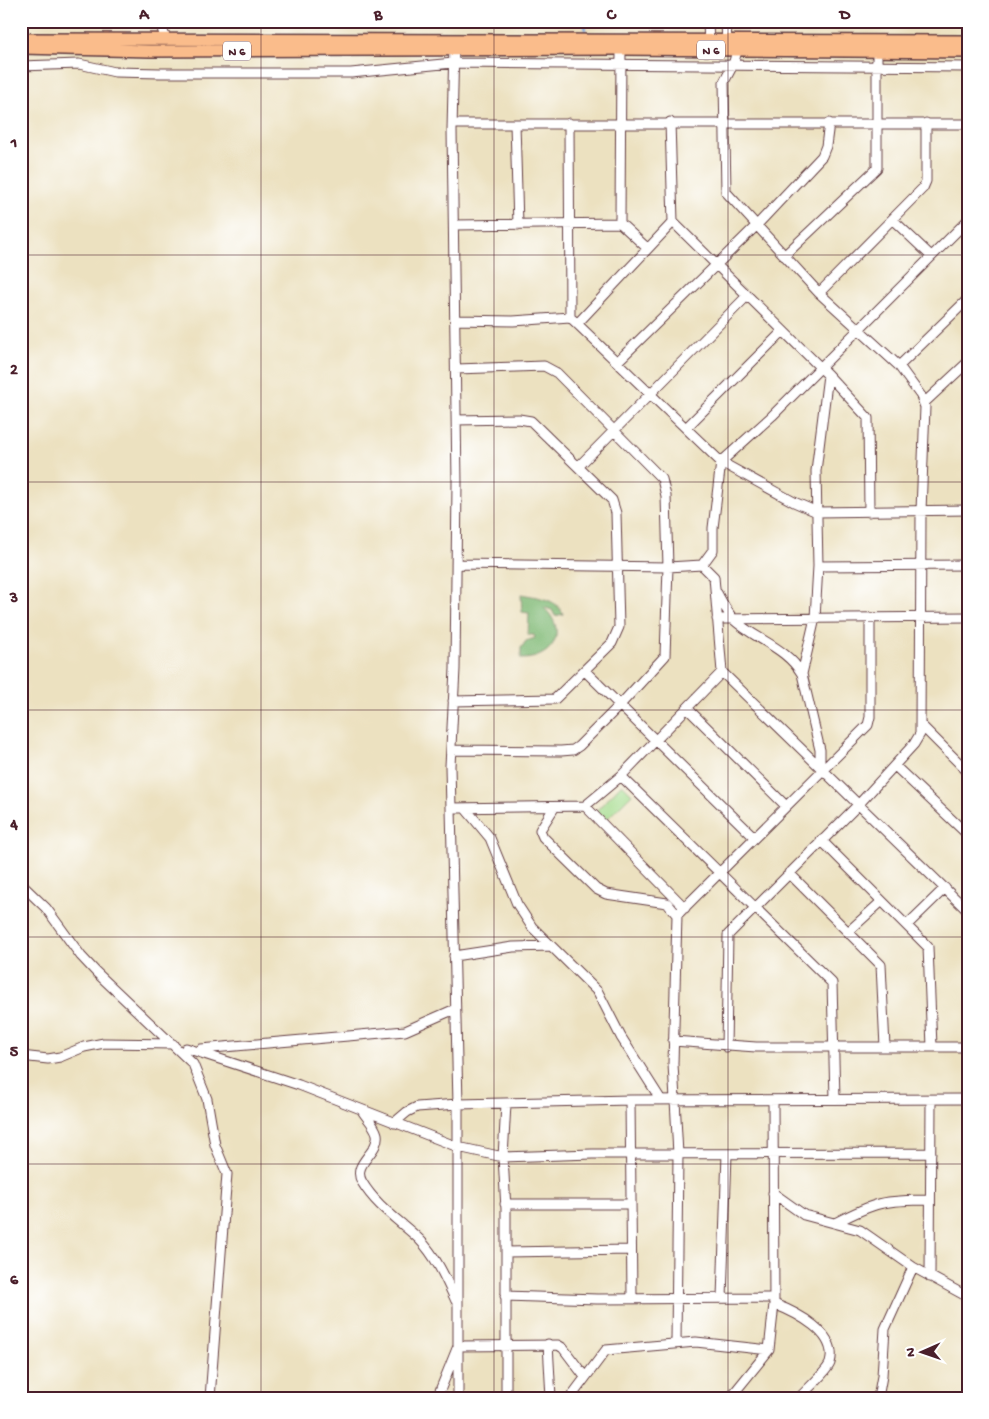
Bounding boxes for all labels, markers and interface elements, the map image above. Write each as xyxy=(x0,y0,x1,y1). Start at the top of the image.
text: A xyxy=(138,7,150,26)
text: B xyxy=(373,7,383,26)
text: C xyxy=(606,7,617,26)
text: D xyxy=(838,7,851,26)
road number: N 6 xyxy=(697,40,725,60)
road number: N 6 xyxy=(223,41,251,60)
text: 1 xyxy=(10,135,17,154)
text: 2 xyxy=(10,362,18,381)
text: 3 xyxy=(9,590,18,609)
text: 4 xyxy=(9,817,18,836)
text: 5 xyxy=(10,1044,19,1063)
text: 6 xyxy=(10,1272,19,1291)
north arrow xyxy=(896,1326,946,1376)
text: N xyxy=(903,1348,920,1357)

